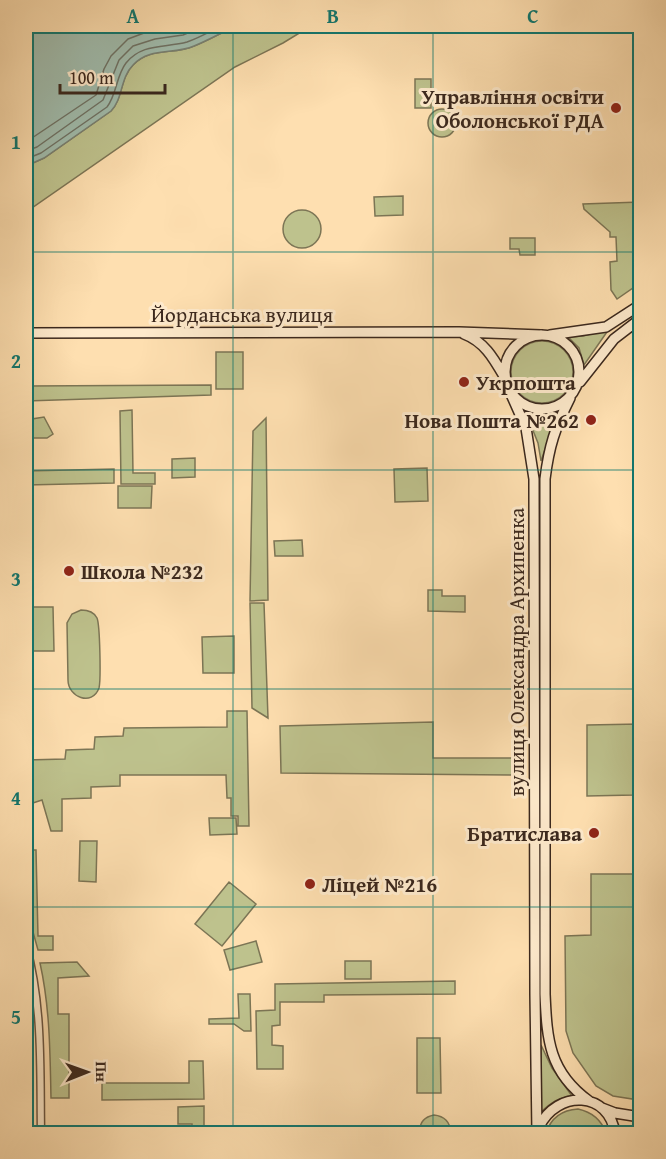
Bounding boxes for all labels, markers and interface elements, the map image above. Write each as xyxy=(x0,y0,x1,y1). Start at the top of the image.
text: A xyxy=(127,1,140,30)
text: B xyxy=(327,1,339,30)
text: C xyxy=(527,1,539,30)
scale bar xyxy=(60,57,165,95)
text: 100 m xyxy=(69,64,114,91)
place label: Управління освіти Оболонської РДА xyxy=(422,81,605,136)
marker: Управління освіти Оболонської РДА xyxy=(609,101,623,115)
text: 1 xyxy=(11,127,21,156)
street label: Йорданська вулиця xyxy=(151,299,333,330)
text: 2 xyxy=(11,346,21,375)
place label: Укрпошта xyxy=(476,367,576,398)
marker: Укрпошта xyxy=(457,375,471,389)
place label: Нова Пошта №262 xyxy=(405,405,579,436)
marker: Нова Пошта №262 xyxy=(584,413,598,427)
street label: вулиця Олександра Архипенка xyxy=(501,508,532,796)
place label: Школа №232 xyxy=(81,556,203,587)
text: 3 xyxy=(11,564,21,593)
marker: Школа №232 xyxy=(62,564,76,578)
text: 4 xyxy=(11,783,21,812)
place label: Братислава xyxy=(467,818,582,849)
marker: Братислава xyxy=(587,826,601,840)
place label: Ліцей №216 xyxy=(322,869,437,900)
marker: Ліцей №216 xyxy=(303,877,317,891)
text: 5 xyxy=(11,1002,21,1031)
north arrow xyxy=(57,1042,117,1102)
text: Пн xyxy=(90,1061,114,1082)

